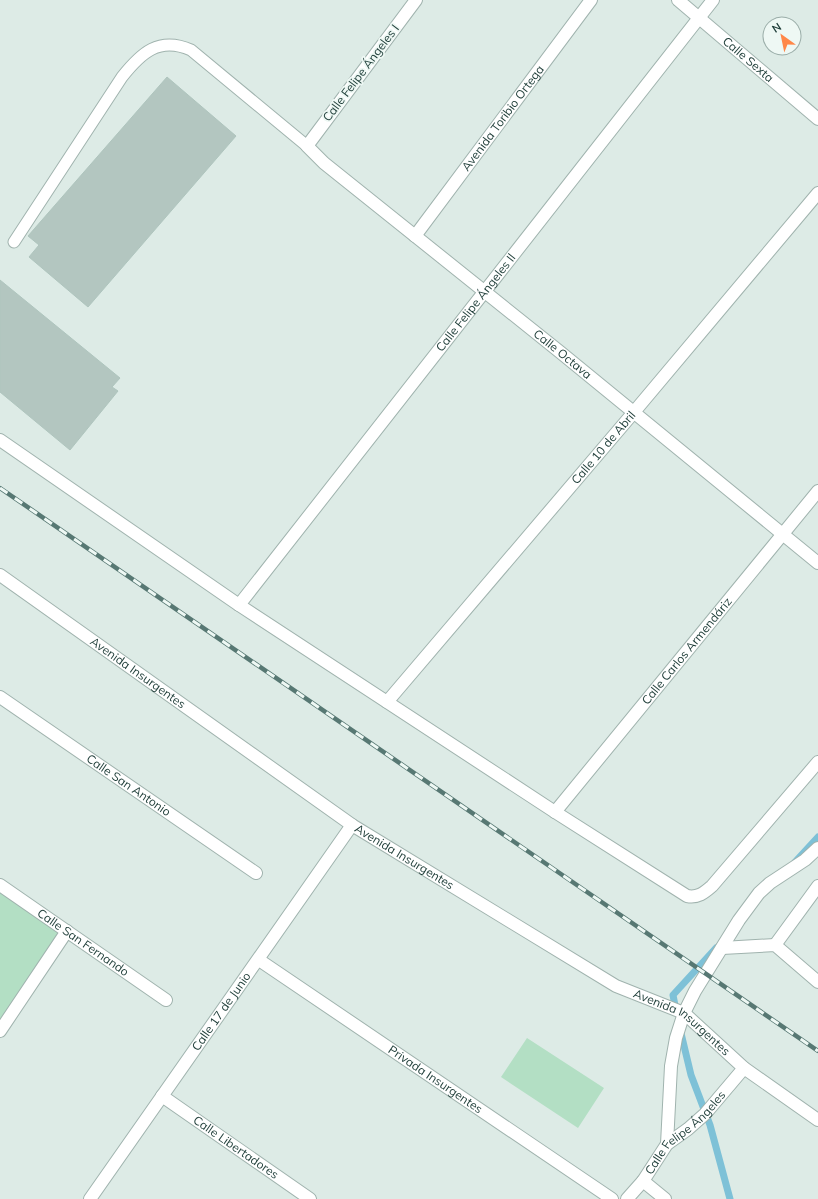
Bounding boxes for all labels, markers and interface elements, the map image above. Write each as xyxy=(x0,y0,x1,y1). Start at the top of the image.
north arrow xyxy=(762,16,802,56)
text: N xyxy=(769,19,784,36)
street label: Calle Felipe Ángeles I xyxy=(319,21,402,124)
street label: Calle Sexta xyxy=(720,33,777,85)
street label: Avenida Toribio Ortega xyxy=(458,62,547,174)
street label: Calle Felipe Ángeles Il xyxy=(432,250,518,354)
street label: Calle Octava xyxy=(531,326,595,382)
street label: Calle 10 de Abril xyxy=(568,408,638,487)
street label: Calle Carlos Armendáriz xyxy=(638,594,735,707)
street label: Avenida Insurgentes xyxy=(87,633,189,711)
street label: Calle San Antonio xyxy=(84,751,174,819)
street label: Avenida Insurgentes xyxy=(352,820,457,892)
street label: Calle San Fernando xyxy=(35,905,132,979)
street label: Calle 17 de Junio xyxy=(188,969,254,1053)
street label: Avenida Insurgentes xyxy=(631,986,733,1059)
street label: Privada Insurgentes xyxy=(386,1042,486,1116)
street label: Calle Felipe Ángeles xyxy=(641,1087,728,1177)
street label: Calle Libertadores xyxy=(191,1112,282,1182)

